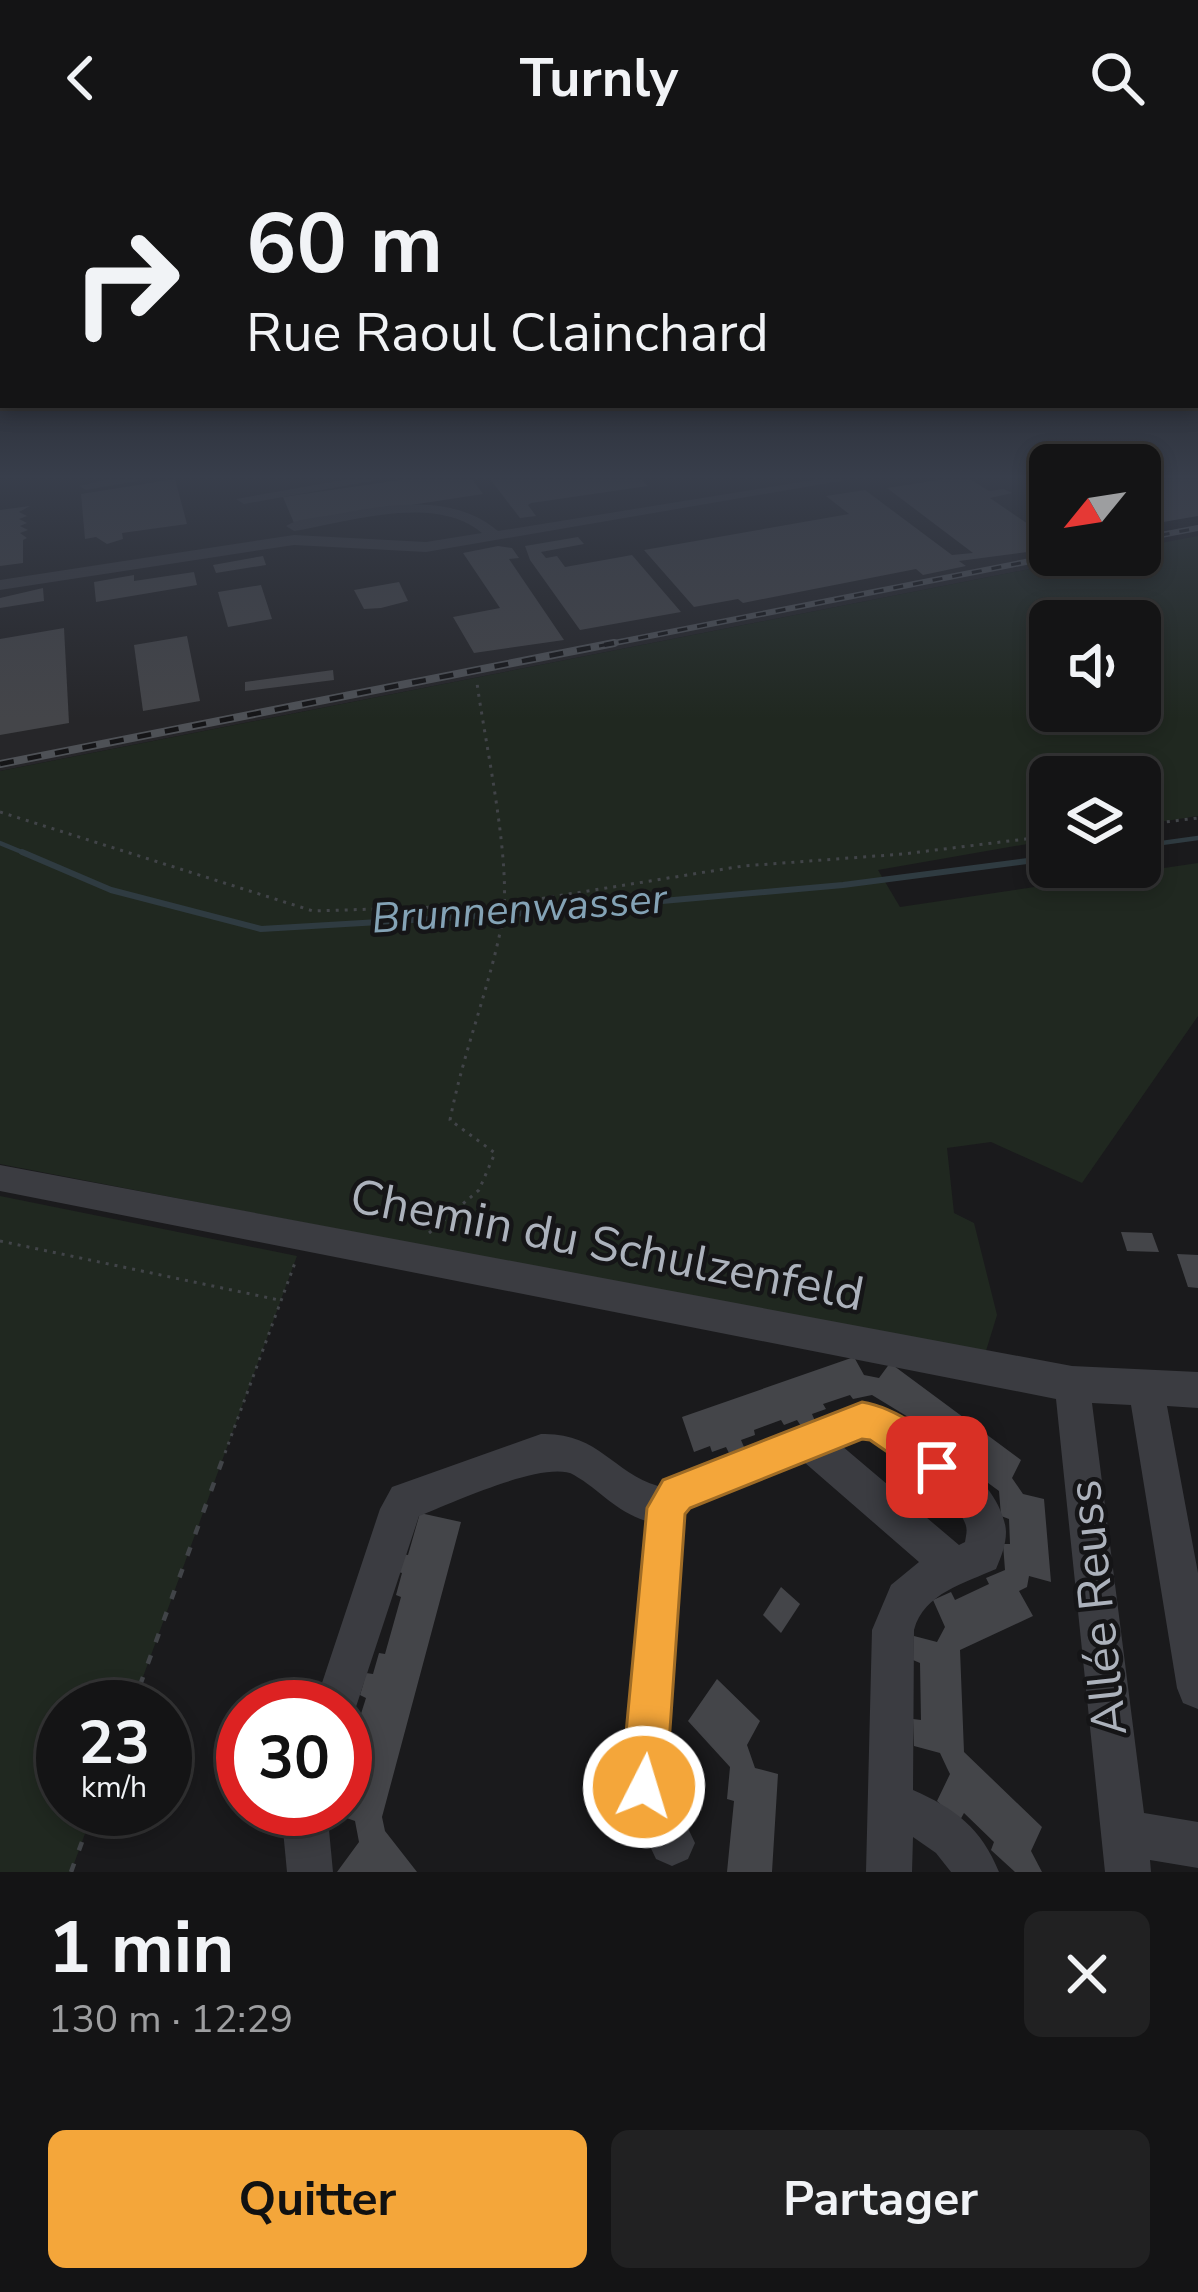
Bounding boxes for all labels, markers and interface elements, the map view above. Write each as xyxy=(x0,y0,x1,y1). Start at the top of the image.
text: Turnly xyxy=(520,41,678,115)
icon: back xyxy=(48,45,114,111)
icon: search xyxy=(1084,45,1150,111)
text: 60 m xyxy=(246,187,443,302)
icon: right xyxy=(48,204,204,360)
text: Rue Raoul Clainchard xyxy=(246,296,769,370)
north arrow xyxy=(1029,444,1161,576)
map controls xyxy=(1029,444,1161,888)
button: sound xyxy=(1029,600,1161,732)
button: layers xyxy=(1029,756,1161,888)
water label: Brunnenwasser xyxy=(370,870,669,948)
street label: Chemin du Schulzenfeld xyxy=(345,1163,869,1327)
pin xyxy=(886,1416,988,1518)
icon: arrive xyxy=(904,1434,970,1500)
street label: Allée Reuss xyxy=(1051,1477,1143,1739)
speed limit sign: 30 xyxy=(216,1680,372,1836)
text: 23 xyxy=(78,1702,150,1784)
position arrow xyxy=(581,1724,707,1850)
text: km/h xyxy=(81,1767,147,1808)
text: 1 min xyxy=(48,1899,234,1997)
button: close xyxy=(1024,1911,1150,2037)
text: 130 m · 12:29 xyxy=(48,1993,293,2046)
button: Quitter xyxy=(48,2130,587,2268)
button: Partager xyxy=(611,2130,1150,2268)

